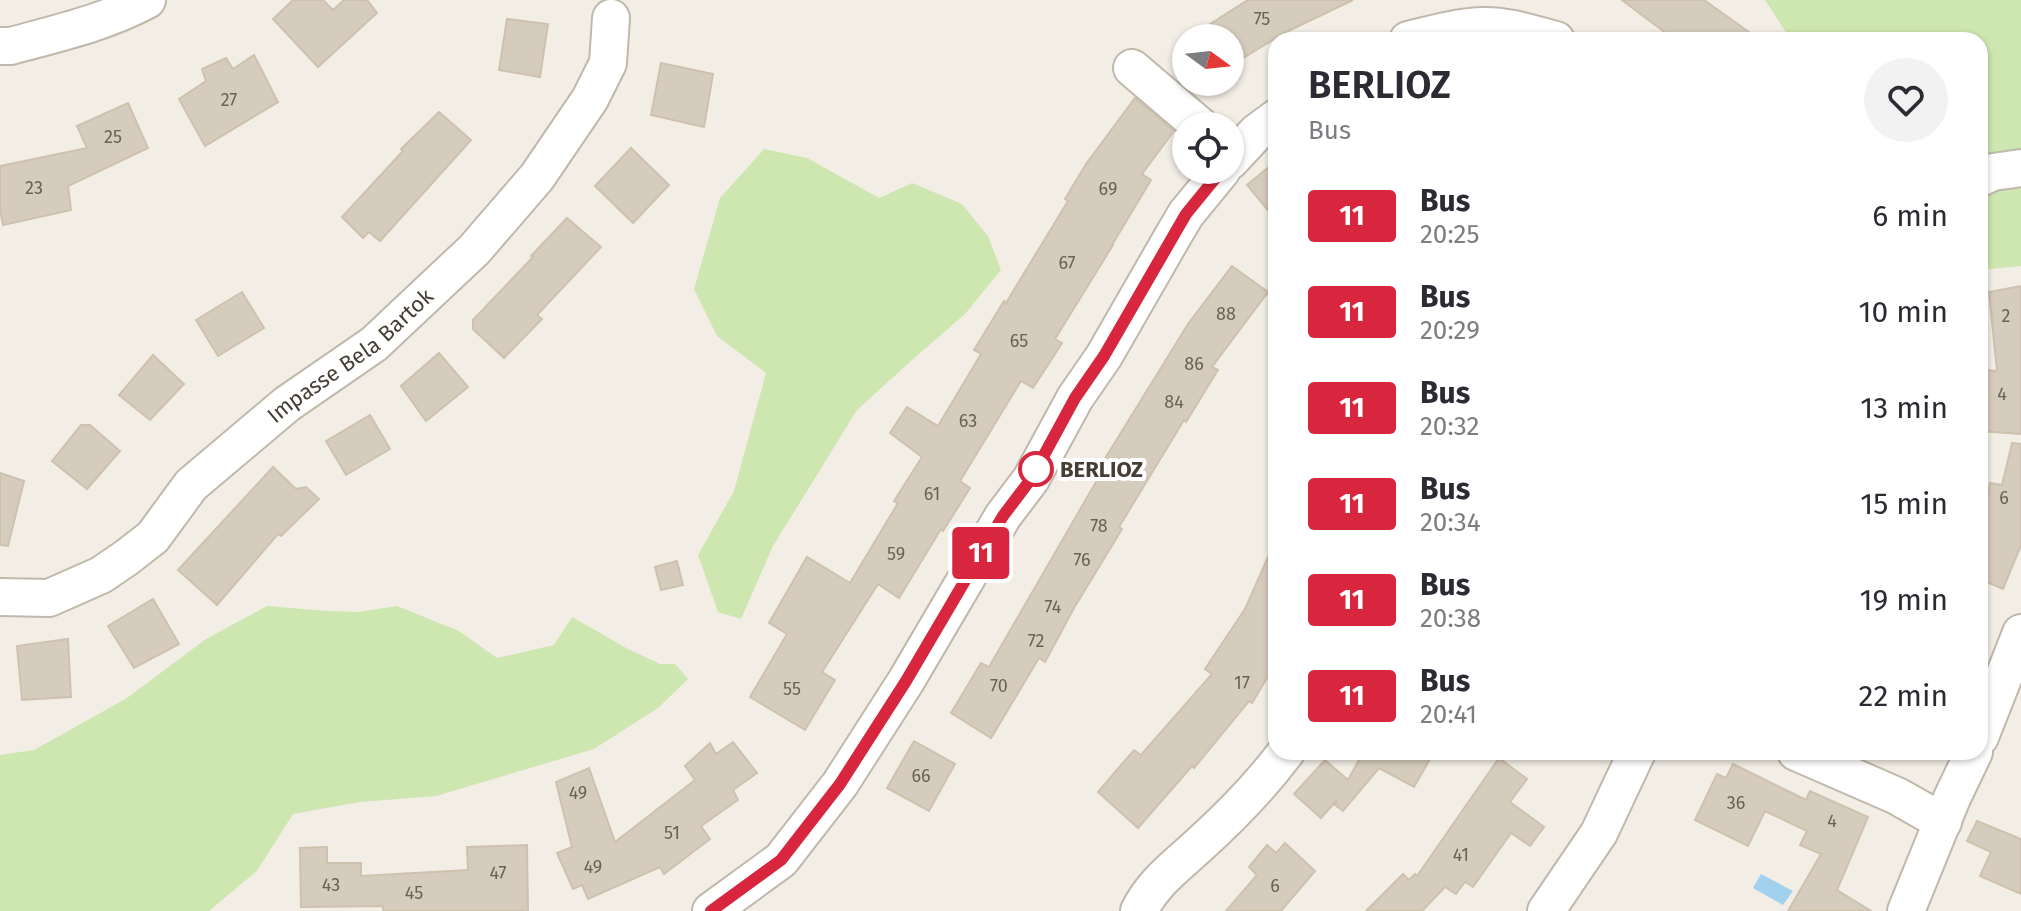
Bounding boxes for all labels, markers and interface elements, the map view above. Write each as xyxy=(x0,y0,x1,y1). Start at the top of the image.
house number: 75 xyxy=(1254,8,1270,30)
north arrow xyxy=(1172,24,1244,96)
map controls xyxy=(1172,24,1244,184)
button: heart xyxy=(1864,58,1948,142)
text: BERLIOZ xyxy=(1308,62,1451,108)
house number: 27 xyxy=(221,89,237,111)
button: locate xyxy=(1172,112,1244,184)
text: Bus xyxy=(1308,115,1351,146)
house number: 25 xyxy=(104,126,122,148)
house number: 23 xyxy=(25,177,43,199)
house number: 69 xyxy=(1099,178,1117,200)
text: Bus xyxy=(1420,183,1470,219)
text: 6 min xyxy=(1872,198,1948,234)
text: 11 xyxy=(1339,199,1365,232)
text: 20:25 xyxy=(1420,219,1480,250)
house number: 67 xyxy=(1058,252,1076,274)
text: Bus xyxy=(1420,279,1470,315)
street label: Impasse Bela Bartok xyxy=(262,282,439,429)
text: 10 min xyxy=(1859,294,1948,330)
text: 11 xyxy=(1339,295,1365,328)
house number: 88 xyxy=(1216,303,1236,325)
house number: 2 xyxy=(2002,305,2011,327)
text: 20:29 xyxy=(1420,315,1480,346)
house number: 65 xyxy=(1010,330,1028,352)
house number: 86 xyxy=(1184,353,1204,375)
text: Bus xyxy=(1420,375,1470,411)
house number: 4 xyxy=(1997,383,2007,405)
text: 13 min xyxy=(1860,390,1948,426)
house number: 84 xyxy=(1164,391,1184,413)
text: 11 xyxy=(1339,391,1365,424)
house number: 63 xyxy=(959,410,977,432)
text: 20:32 xyxy=(1420,411,1479,442)
marker: BERLIOZ xyxy=(1019,452,1053,486)
place label: BERLIOZ xyxy=(1060,456,1143,483)
text: Bus xyxy=(1420,471,1470,507)
house number: 61 xyxy=(924,483,940,505)
text: 15 min xyxy=(1860,486,1948,522)
text: 11 xyxy=(1339,487,1365,520)
house number: 6 xyxy=(1999,487,2009,509)
text: 20:34 xyxy=(1420,507,1481,538)
house number: 78 xyxy=(1090,515,1108,537)
line badge: 11 xyxy=(945,527,1017,579)
text: 11 xyxy=(968,536,994,569)
house number: 59 xyxy=(887,543,905,565)
house number: 76 xyxy=(1073,549,1091,571)
text: Bus xyxy=(1420,567,1470,603)
text: 19 min xyxy=(1860,582,1948,618)
text: 11 xyxy=(1339,583,1365,616)
house number: 74 xyxy=(1045,596,1062,618)
text: 20:38 xyxy=(1420,603,1481,634)
house number: 72 xyxy=(1028,630,1044,652)
text: Bus xyxy=(1420,663,1470,699)
house number: 17 xyxy=(1234,672,1250,694)
house number: 70 xyxy=(990,675,1008,697)
house number: 55 xyxy=(783,678,801,700)
text: 22 min xyxy=(1859,678,1948,714)
text: 11 xyxy=(1339,679,1365,712)
text: 20:41 xyxy=(1420,699,1477,730)
house number: 66 xyxy=(911,765,931,787)
house number: 49 xyxy=(569,782,587,804)
house number: 36 xyxy=(1727,792,1745,814)
house number: 4 xyxy=(1827,810,1837,832)
house number: 51 xyxy=(664,822,680,844)
house number: 41 xyxy=(1453,844,1469,866)
house number: 49 xyxy=(584,856,602,878)
house number: 47 xyxy=(489,862,507,884)
house number: 43 xyxy=(322,874,340,896)
house number: 6 xyxy=(1270,875,1280,897)
house number: 45 xyxy=(405,882,423,904)

